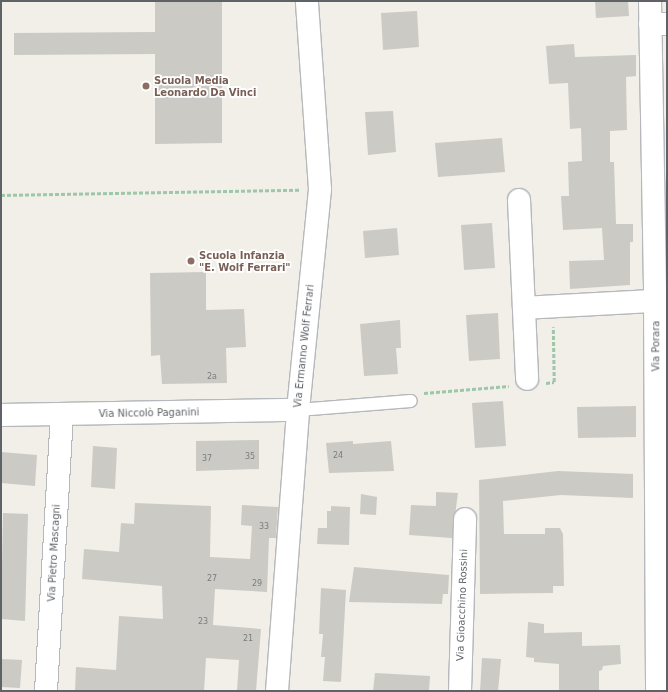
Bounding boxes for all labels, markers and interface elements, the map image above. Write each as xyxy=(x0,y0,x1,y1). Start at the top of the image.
place label: Scuola Media Leonardo Da Vinci xyxy=(154,74,256,98)
marker: Scuola Media Leonardo Da Vinci xyxy=(141,81,151,91)
place label: Scuola Infanzia "E. Wolf Ferrari" xyxy=(199,249,291,272)
marker: Scuola Infanzia "E. Wolf Ferrari" xyxy=(186,256,196,266)
street label: Via Ermanno Wolf Ferrari xyxy=(292,284,316,408)
street label: Via Porara xyxy=(650,321,662,371)
house number: 2a xyxy=(207,372,217,382)
street label: Via Niccolò Paganini xyxy=(99,406,199,420)
house number: 24 xyxy=(333,451,343,461)
house number: 35 xyxy=(245,452,255,462)
house number: 37 xyxy=(202,454,212,464)
street label: Via Pietro Mascagni xyxy=(45,504,63,602)
house number: 33 xyxy=(259,522,269,532)
street label: Via Gioacchino Rossini xyxy=(454,549,470,661)
house number: 27 xyxy=(207,574,217,584)
house number: 29 xyxy=(252,579,262,589)
house number: 23 xyxy=(198,617,208,627)
house number: 21 xyxy=(243,634,253,644)

